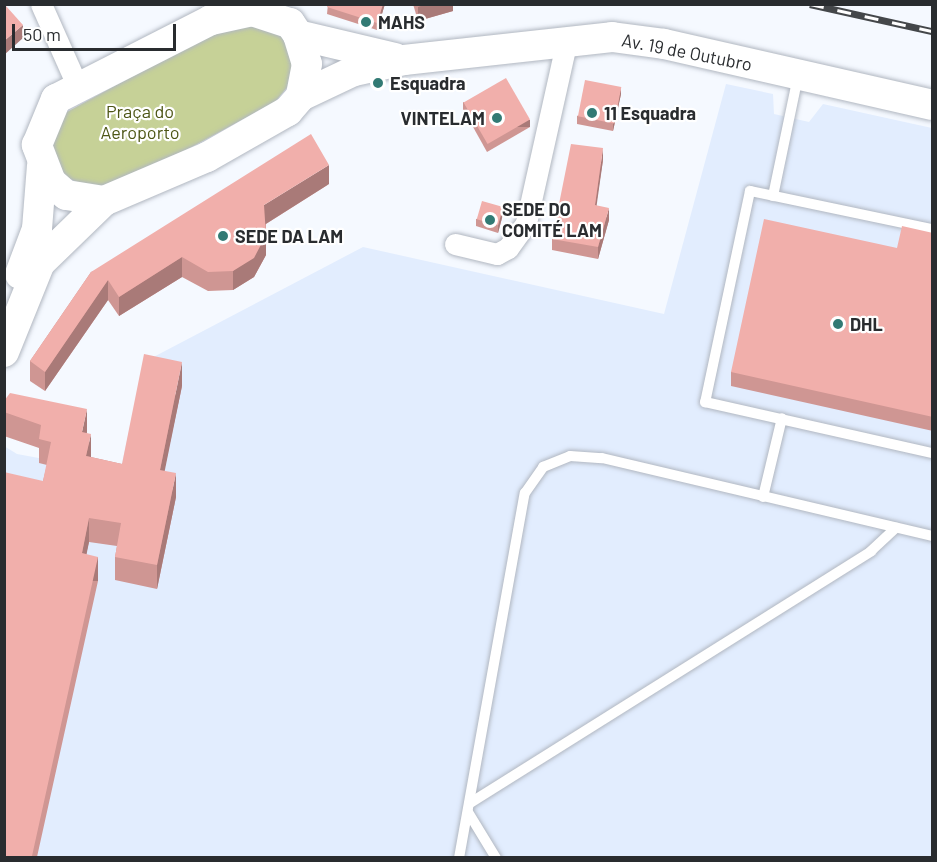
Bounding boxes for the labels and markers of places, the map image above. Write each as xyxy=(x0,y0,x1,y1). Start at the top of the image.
place label: MAHS xyxy=(378,11,425,33)
marker: MAHS xyxy=(359,15,373,29)
place label: Esquadra xyxy=(390,72,466,94)
marker: Esquadra xyxy=(371,76,385,90)
place label: 11 Esquadra xyxy=(604,102,696,124)
marker: 11 Esquadra xyxy=(585,106,599,120)
place label: VINTELAM xyxy=(401,107,485,129)
marker: VINTELAM xyxy=(490,111,504,125)
place label: SEDE DO COMITÉ LAM xyxy=(502,199,602,242)
marker: SEDE DO COMITÉ LAM xyxy=(483,213,497,227)
place label: SEDE DA LAM xyxy=(235,225,343,247)
marker: SEDE DA LAM xyxy=(216,229,230,243)
place label: DHL xyxy=(850,313,883,335)
marker: DHL xyxy=(831,317,845,331)

